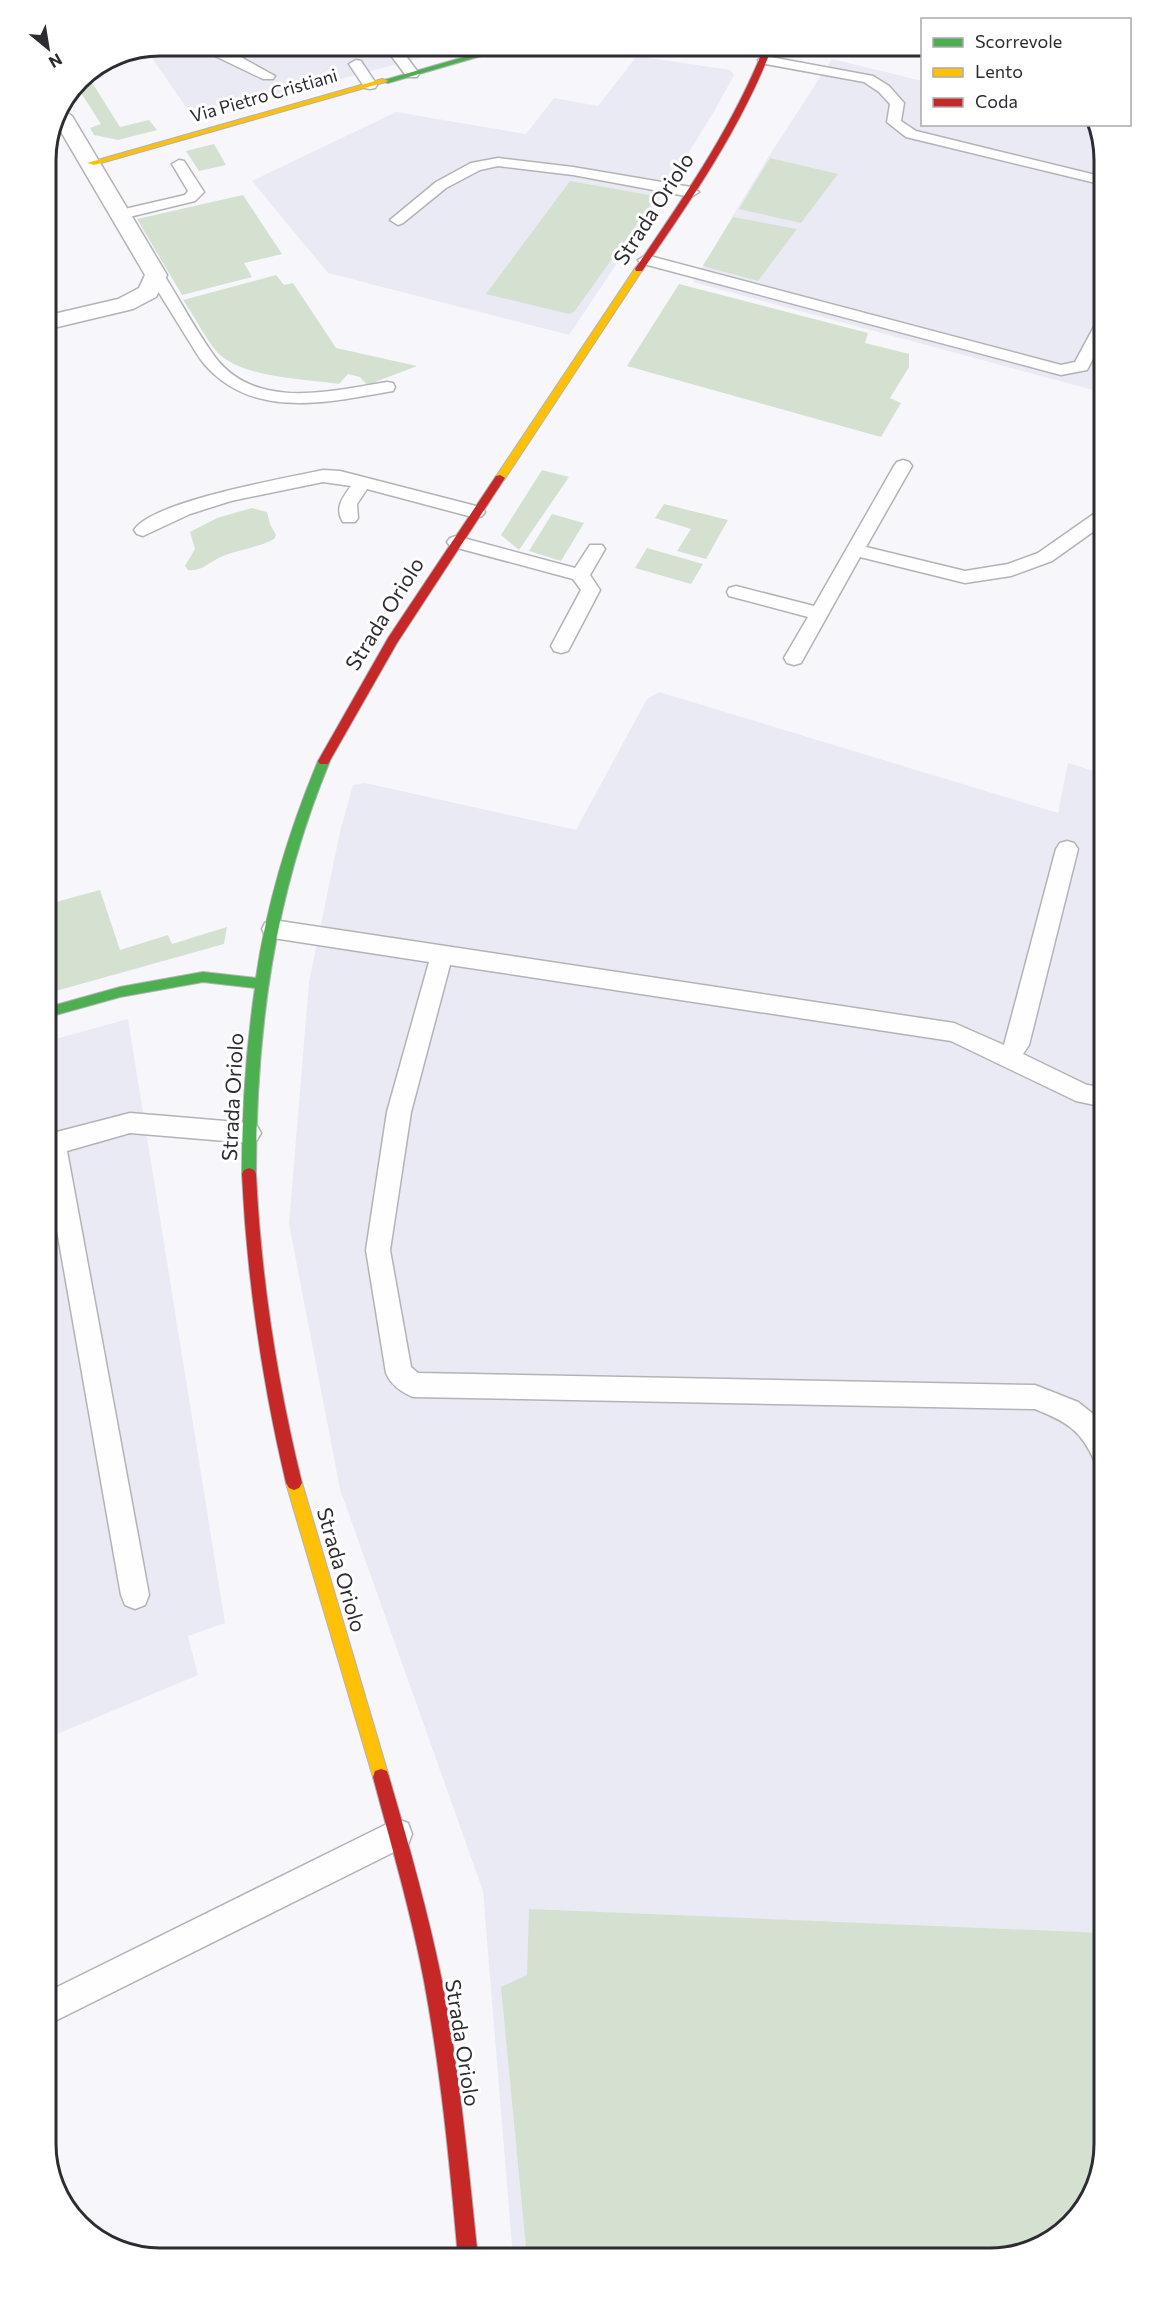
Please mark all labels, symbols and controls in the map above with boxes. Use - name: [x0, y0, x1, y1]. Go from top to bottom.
- north arrow: [18, 18, 78, 78]
- legend: [921, 18, 1131, 126]
- text: Scorrevole: [975, 30, 1062, 52]
- text: N: [46, 50, 66, 73]
- text: Lento: [975, 60, 1023, 82]
- street label: Via Pietro Cristiani: [188, 63, 340, 127]
- text: Coda: [975, 90, 1018, 112]
- street label: Strada Oriolo: [607, 148, 698, 269]
- street label: Strada Oriolo: [339, 552, 428, 674]
- street label: Strada Oriolo: [216, 1032, 247, 1162]
- street label: Strada Oriolo: [313, 1504, 372, 1635]
- street label: Strada Oriolo: [441, 1977, 486, 2108]

